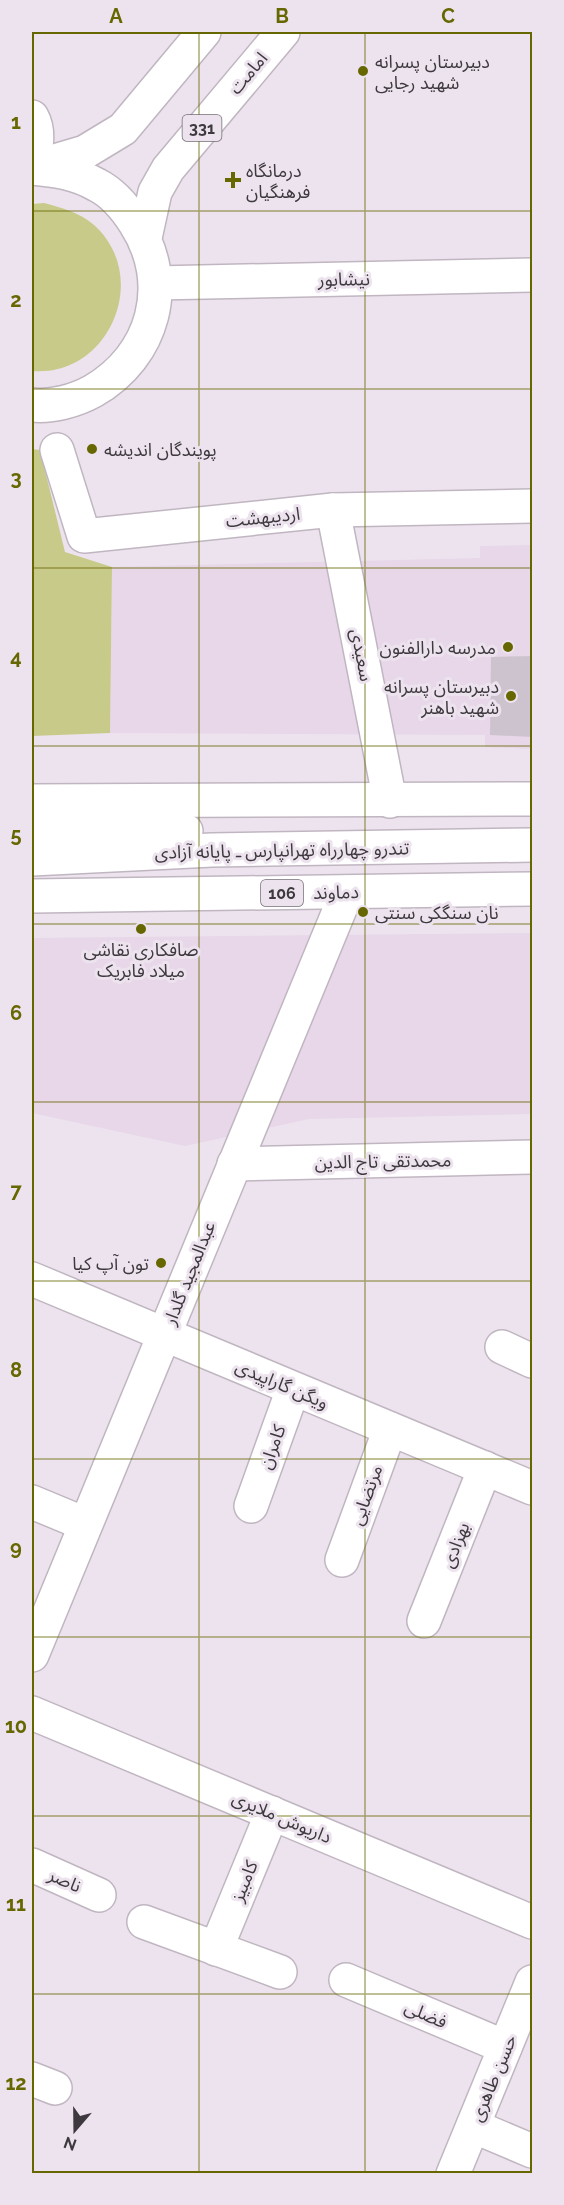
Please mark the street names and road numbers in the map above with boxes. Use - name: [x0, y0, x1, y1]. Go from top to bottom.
- street label: امامت: [224, 48, 272, 98]
- road number: 331: [182, 115, 222, 141]
- street label: نیشابور: [317, 268, 370, 291]
- street label: اردیبهشت: [225, 503, 301, 532]
- street label: سعیدی: [346, 627, 377, 683]
- street label: تندرو چهارراه تهرانپارس ـ پایانه آزادی: [154, 837, 410, 864]
- road number: 106: [261, 880, 303, 906]
- street label: دماوند: [313, 881, 359, 903]
- street label: محمدتقی تاج الدین: [314, 1149, 452, 1176]
- street label: عبدالمجید گلدار: [158, 1218, 220, 1329]
- street label: ویگن گاراپیدی: [232, 1355, 332, 1414]
- street label: کامران: [254, 1422, 291, 1472]
- street label: مرتضایی: [345, 1462, 387, 1528]
- street label: بهزادی: [436, 1519, 475, 1571]
- street label: داریوش ملایری: [229, 1787, 335, 1848]
- street label: کامبیز: [226, 1857, 263, 1906]
- street label: ناصر: [44, 1863, 85, 1897]
- street label: فضلی: [401, 1996, 450, 2033]
- street label: حسن طاهری: [465, 2031, 522, 2125]

